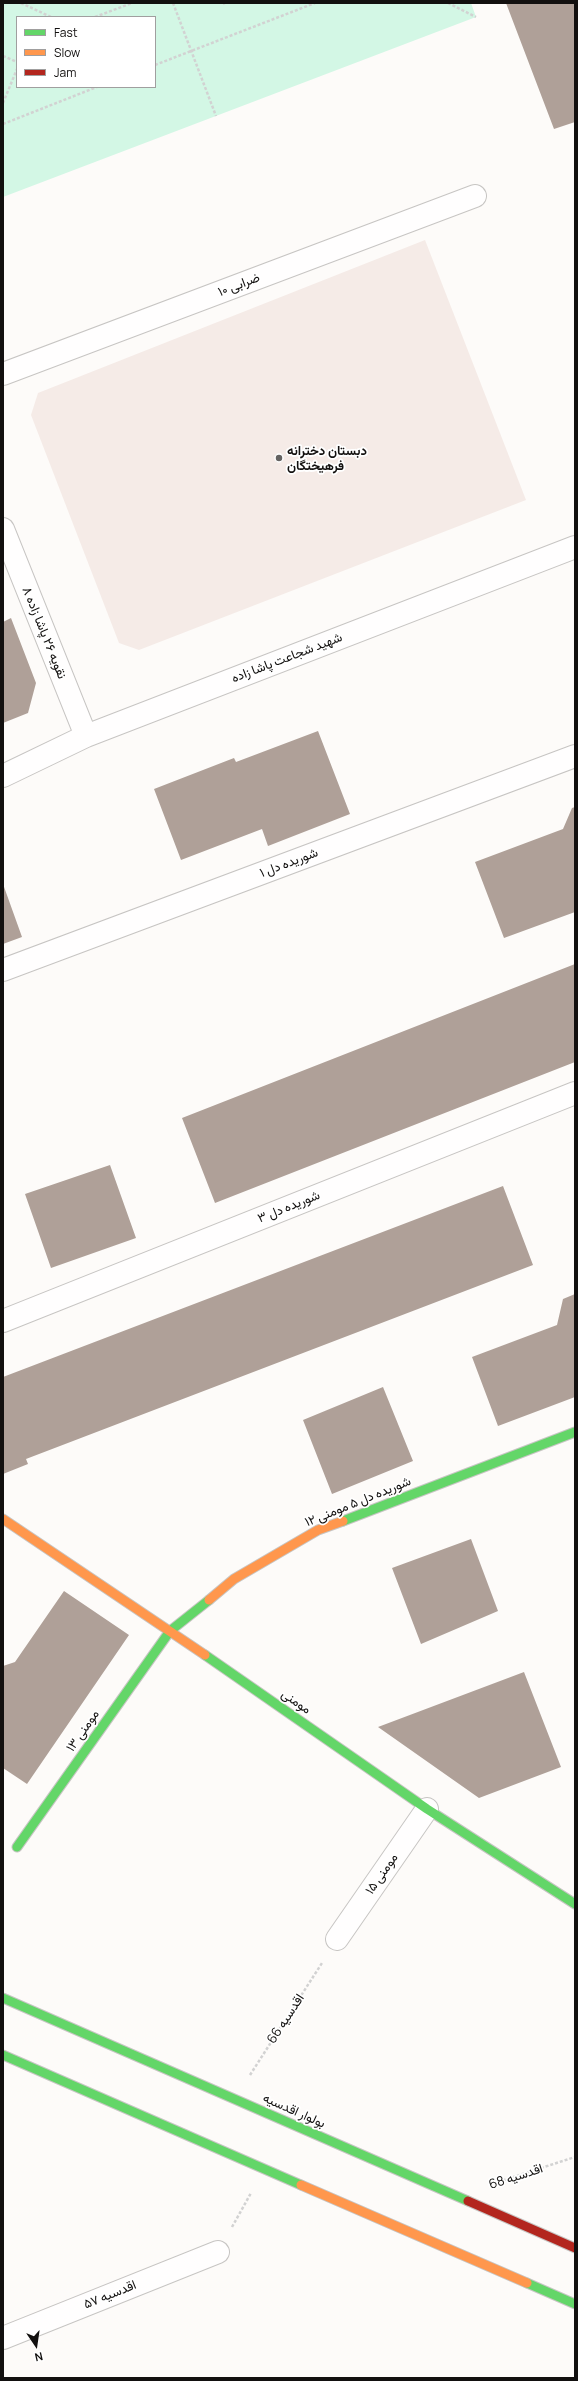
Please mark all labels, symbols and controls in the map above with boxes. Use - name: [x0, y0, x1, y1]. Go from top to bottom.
- legend: [16, 16, 156, 88]
- text: Fast: [54, 24, 78, 41]
- text: Slow: [54, 44, 80, 61]
- text: Jam: [54, 64, 76, 81]
- street label: ضرابی ۱۰: [216, 270, 262, 300]
- place label: دبستان دخترانه فرهیختگان: [287, 443, 367, 474]
- marker: دبستان دخترانه فرهیختگان: [274, 453, 284, 463]
- street label: نقویه ۲۶ پاشا زاده ۸: [18, 585, 70, 681]
- street label: شهید شجاعت پاشا زاده: [229, 630, 345, 686]
- street label: شوریده دل ۱: [258, 845, 320, 881]
- street label: شوریده دل ۳: [256, 1187, 322, 1227]
- street label: شوریده دل ۵ مومنی ۱۲: [303, 1474, 413, 1530]
- street label: مومنی: [278, 1686, 314, 1718]
- street label: مومنی ۱۳: [63, 1707, 103, 1755]
- street label: مومنی ۱۵: [362, 1850, 402, 1898]
- street label: اقدسیه 66: [264, 1991, 308, 2047]
- street label: بولوار اقدسیه: [260, 2090, 328, 2132]
- street label: اقدسیه 68: [487, 2161, 545, 2193]
- street label: اقدسیه ۵۷: [81, 2277, 139, 2313]
- north arrow: [16, 2325, 56, 2365]
- text: N: [33, 2349, 44, 2365]

